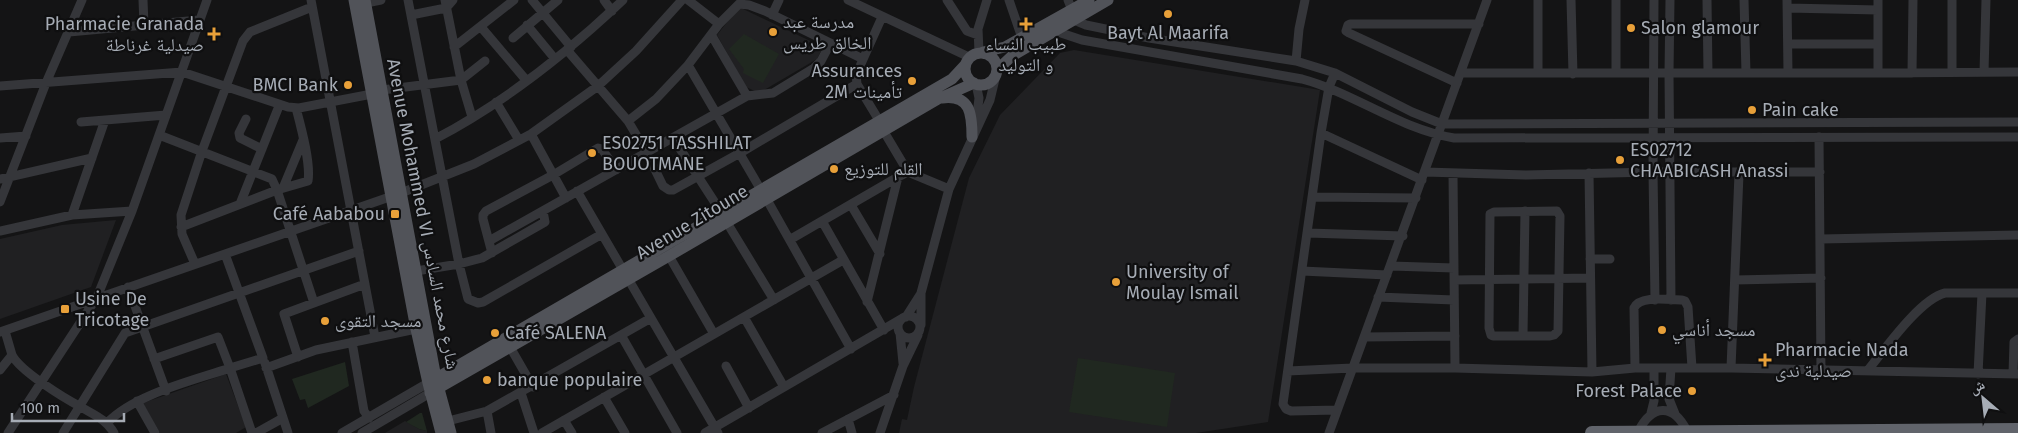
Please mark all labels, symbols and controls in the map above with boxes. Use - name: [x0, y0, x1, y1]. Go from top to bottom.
- marker: Bayt Al Maarifa: [1162, 8, 1174, 20]
- place label: مدرسة عبد الخالق طريس: [783, 11, 871, 54]
- place label: Pharmacie Granada صيدلية غرناطة: [45, 13, 204, 56]
- marker: طبيب النساء و التوليد: [1019, 17, 1033, 31]
- place label: Salon glamour: [1641, 17, 1759, 39]
- place label: Bayt Al Maarifa: [1107, 22, 1229, 44]
- marker: Salon glamour: [1625, 22, 1637, 34]
- marker: مدرسة عبد الخالق طريس: [767, 26, 779, 38]
- marker: Pharmacie Granada صيدلية غرناطة: [208, 28, 220, 40]
- place label: طبيب النساء و التوليد: [986, 33, 1066, 76]
- street label: Avenue Mohammed VI شارع محمد السادس: [382, 57, 464, 371]
- place label: Assurances 2M تأمينات: [811, 60, 902, 103]
- place label: BMCI Bank: [253, 74, 339, 96]
- marker: Assurances 2M تأمينات: [906, 75, 918, 87]
- marker: BMCI Bank: [342, 79, 354, 91]
- place label: Pain cake: [1762, 99, 1839, 121]
- marker: Pain cake: [1746, 104, 1758, 116]
- place label: ES02751 TASSHILAT BOUOTMANE: [602, 132, 752, 175]
- place label: ES02712 CHAABICASH Anassi: [1630, 139, 1789, 182]
- marker: ES02751 TASSHILAT BOUOTMANE: [586, 147, 598, 159]
- marker: ES02712 CHAABICASH Anassi: [1614, 154, 1626, 166]
- place label: القلم للتوزيع: [844, 158, 923, 181]
- marker: القلم للتوزيع: [828, 163, 840, 175]
- street label: Avenue Zitoune: [632, 180, 752, 264]
- place label: Café Aababou: [273, 203, 385, 225]
- marker: Café Aababou: [389, 208, 401, 220]
- place label: University of Moulay Ismail: [1126, 261, 1239, 304]
- marker: University of Moulay Ismail: [1110, 276, 1122, 288]
- place label: Usine De Tricotage: [75, 288, 149, 331]
- marker: Usine De Tricotage: [59, 303, 71, 315]
- place label: مسجد التقوى: [335, 310, 422, 332]
- marker: مسجد التقوى: [319, 315, 331, 327]
- place label: مسجد أناسي: [1672, 319, 1755, 345]
- place label: Café SALENA: [505, 322, 607, 344]
- marker: مسجد أناسي: [1656, 324, 1668, 336]
- marker: Café SALENA: [489, 327, 501, 339]
- place label: Pharmacie Nada صيدلية ندى: [1775, 339, 1909, 382]
- marker: Pharmacie Nada صيدلية ندى: [1759, 354, 1771, 366]
- place label: banque populaire: [497, 369, 642, 391]
- north arrow: [1958, 373, 2008, 423]
- marker: banque populaire: [481, 374, 493, 386]
- text: ش: [1967, 376, 1988, 398]
- place label: Forest Palace: [1575, 380, 1682, 402]
- marker: Forest Palace: [1686, 385, 1698, 397]
- scale bar: [12, 390, 125, 422]
- text: 100 m: [20, 399, 60, 417]

